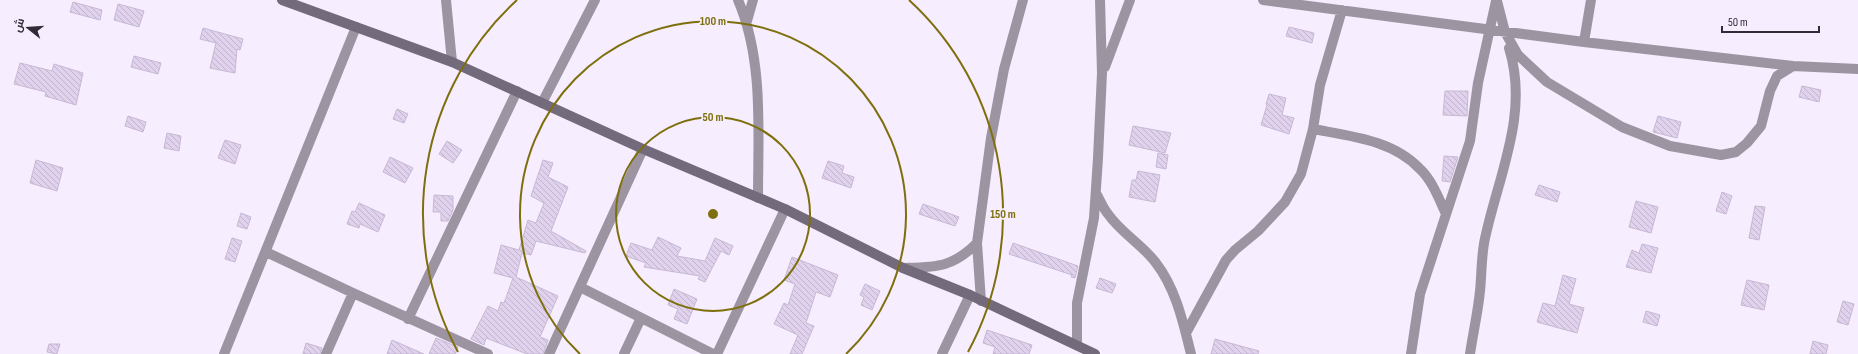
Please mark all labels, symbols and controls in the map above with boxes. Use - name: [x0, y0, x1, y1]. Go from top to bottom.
- north arrow: [8, 8, 48, 48]
- scale bar: [1722, 8, 1819, 34]
- text: 100 m: [700, 14, 726, 29]
- text: 50 m: [1728, 15, 1748, 30]
- text: ش: [11, 17, 27, 34]
- text: 50 m: [703, 110, 723, 125]
- centre of rings: [706, 207, 720, 221]
- text: 150 m: [990, 207, 1016, 222]

